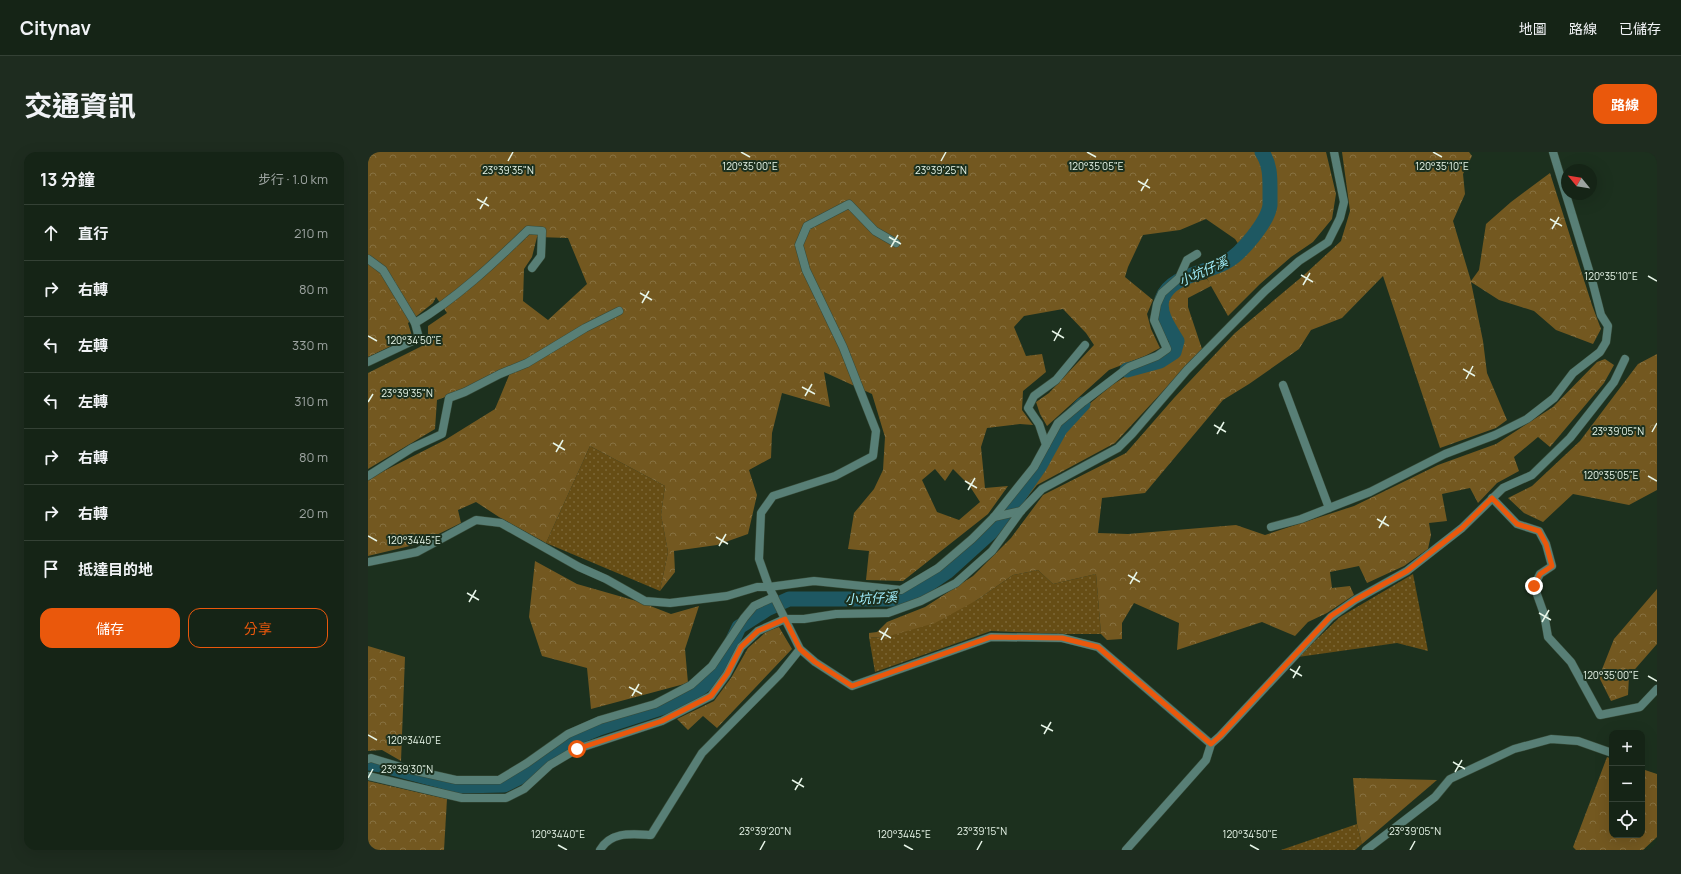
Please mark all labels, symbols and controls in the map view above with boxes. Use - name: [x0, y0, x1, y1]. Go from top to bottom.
- text: Citynav: [20, 15, 91, 41]
- text: 地圖: [1519, 19, 1547, 38]
- text: 路線: [1569, 19, 1597, 38]
- text: 已儲存: [1619, 19, 1661, 38]
- button: 路線: [1593, 84, 1657, 124]
- text: 交通資訊: [24, 86, 136, 124]
- text: 120°35'00"E: [722, 159, 778, 173]
- text: 120°35'05"E: [1068, 159, 1124, 173]
- text: 120°35'10"E: [1415, 159, 1469, 173]
- text: 23°39'35"N: [482, 163, 534, 177]
- text: 23°39'25"N: [915, 163, 967, 177]
- north arrow: [1561, 164, 1597, 200]
- text: 13 分鐘: [40, 168, 95, 191]
- text: 步行 · 1.0 km: [258, 170, 328, 188]
- icon: ahead: [40, 222, 62, 244]
- text: 直行: [78, 223, 108, 244]
- text: 210 m: [294, 224, 328, 242]
- water label: 小坑仔溪: [1176, 251, 1232, 290]
- text: 120°35'10"E: [1584, 269, 1638, 283]
- icon: right: [40, 278, 62, 300]
- text: 右轉: [78, 279, 108, 300]
- text: 80 m: [299, 280, 328, 298]
- text: 120°34'50"E: [387, 333, 442, 347]
- icon: left: [40, 334, 62, 356]
- text: 左轉: [78, 335, 108, 356]
- text: 330 m: [292, 336, 328, 354]
- text: 23°39'35"N: [381, 386, 433, 400]
- icon: left: [40, 390, 62, 412]
- text: 左轉: [78, 391, 108, 412]
- text: 310 m: [294, 392, 328, 410]
- text: 23°39'05"N: [1592, 424, 1644, 438]
- icon: right: [40, 446, 62, 468]
- text: 右轉: [78, 447, 108, 468]
- text: 80 m: [299, 448, 328, 466]
- text: 120°35'05"E: [1583, 468, 1639, 482]
- icon: right: [40, 502, 62, 524]
- text: 右轉: [78, 503, 108, 524]
- text: 20 m: [299, 504, 328, 522]
- text: 120°34'45"E: [387, 533, 441, 547]
- icon: arrive: [40, 558, 62, 580]
- text: 抵達目的地: [78, 559, 153, 580]
- route end: [1525, 577, 1543, 595]
- water label: 小坑仔溪: [845, 588, 899, 608]
- button: 儲存: [40, 608, 180, 648]
- button: 分享: [188, 608, 328, 648]
- text: 120°35'00"E: [1583, 668, 1639, 682]
- map controls: [1609, 730, 1645, 838]
- button: +: [1609, 730, 1645, 766]
- text: 120°34'40"E: [387, 733, 441, 747]
- route start: [568, 740, 586, 758]
- text: 23°39'30"N: [381, 762, 433, 776]
- button: −: [1609, 766, 1645, 802]
- button: locate: [1609, 802, 1645, 838]
- text: 23°39'20"N: [739, 824, 791, 838]
- text: 23°39'15"N: [957, 824, 1007, 838]
- text: 23°39'05"N: [1389, 824, 1441, 838]
- text: 120°34'40"E: [531, 827, 585, 841]
- text: 120°34'45"E: [877, 827, 931, 841]
- text: 120°34'50"E: [1223, 827, 1278, 841]

